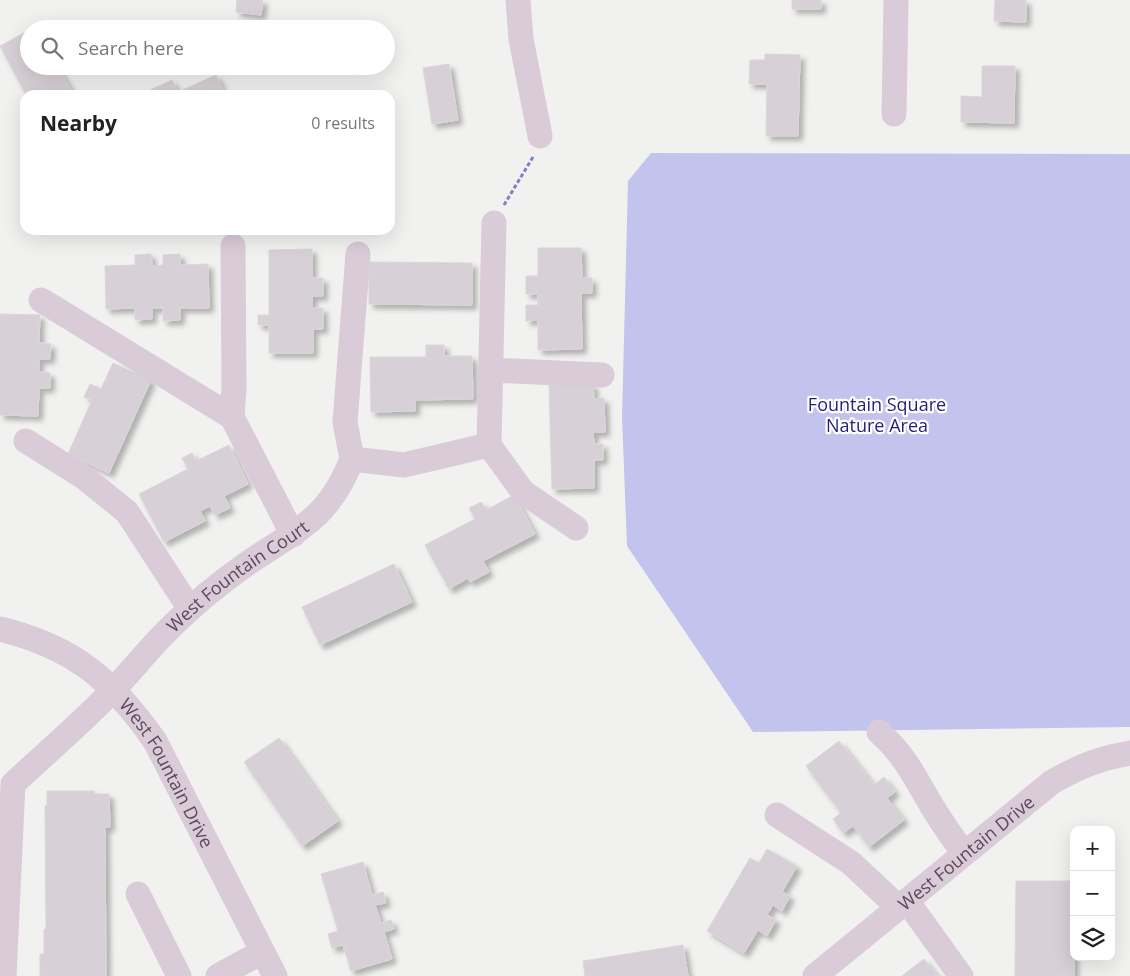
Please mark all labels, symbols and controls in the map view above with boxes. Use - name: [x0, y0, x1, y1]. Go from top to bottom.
- search box: [20, 20, 395, 75]
- icon: search: [38, 34, 66, 62]
- text: Search here: [78, 35, 184, 61]
- text: Nearby: [40, 109, 117, 137]
- text: 0 results: [311, 112, 375, 134]
- park label: Fountain Square Nature Area: [808, 392, 946, 437]
- street label: West Fountain Court: [161, 515, 313, 637]
- street label: West Fountain Drive: [114, 693, 220, 852]
- street label: West Fountain Drive: [893, 790, 1039, 915]
- map controls: [1070, 826, 1115, 961]
- button: +: [1070, 826, 1115, 871]
- button: −: [1070, 871, 1115, 916]
- button: layers: [1070, 916, 1115, 961]

